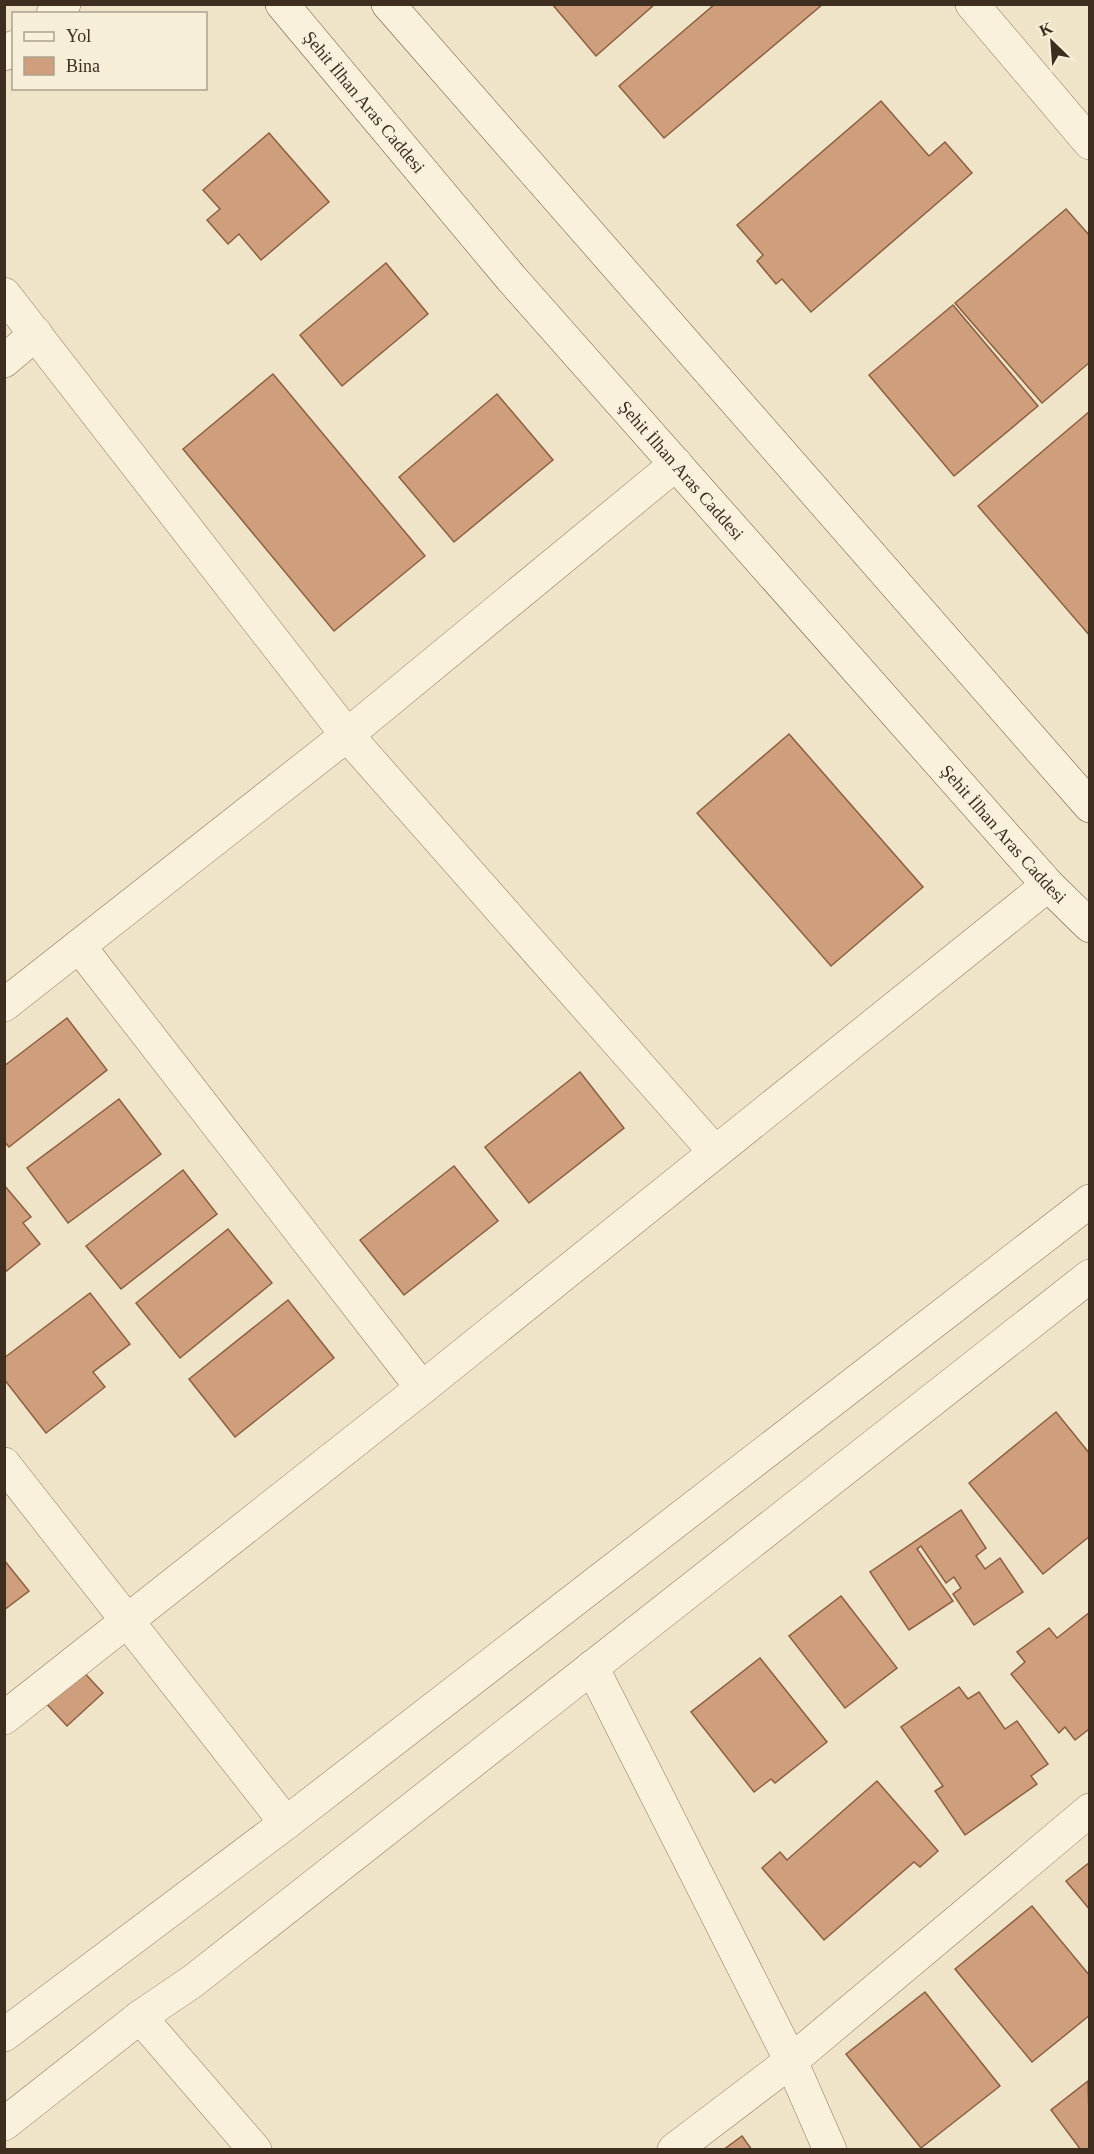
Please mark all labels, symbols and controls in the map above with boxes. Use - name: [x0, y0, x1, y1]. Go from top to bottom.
- legend: [12, 12, 207, 90]
- north arrow: [1022, 12, 1082, 72]
- text: K: [1037, 18, 1056, 39]
- text: Yol: [66, 26, 91, 46]
- street label: Şehit İlhan Aras Caddesi: [299, 27, 429, 177]
- text: Bina: [66, 56, 100, 76]
- street label: Şehit İlhan Aras Caddesi: [615, 397, 748, 544]
- street label: Şehit İlhan Aras Caddesi: [937, 761, 1071, 907]

